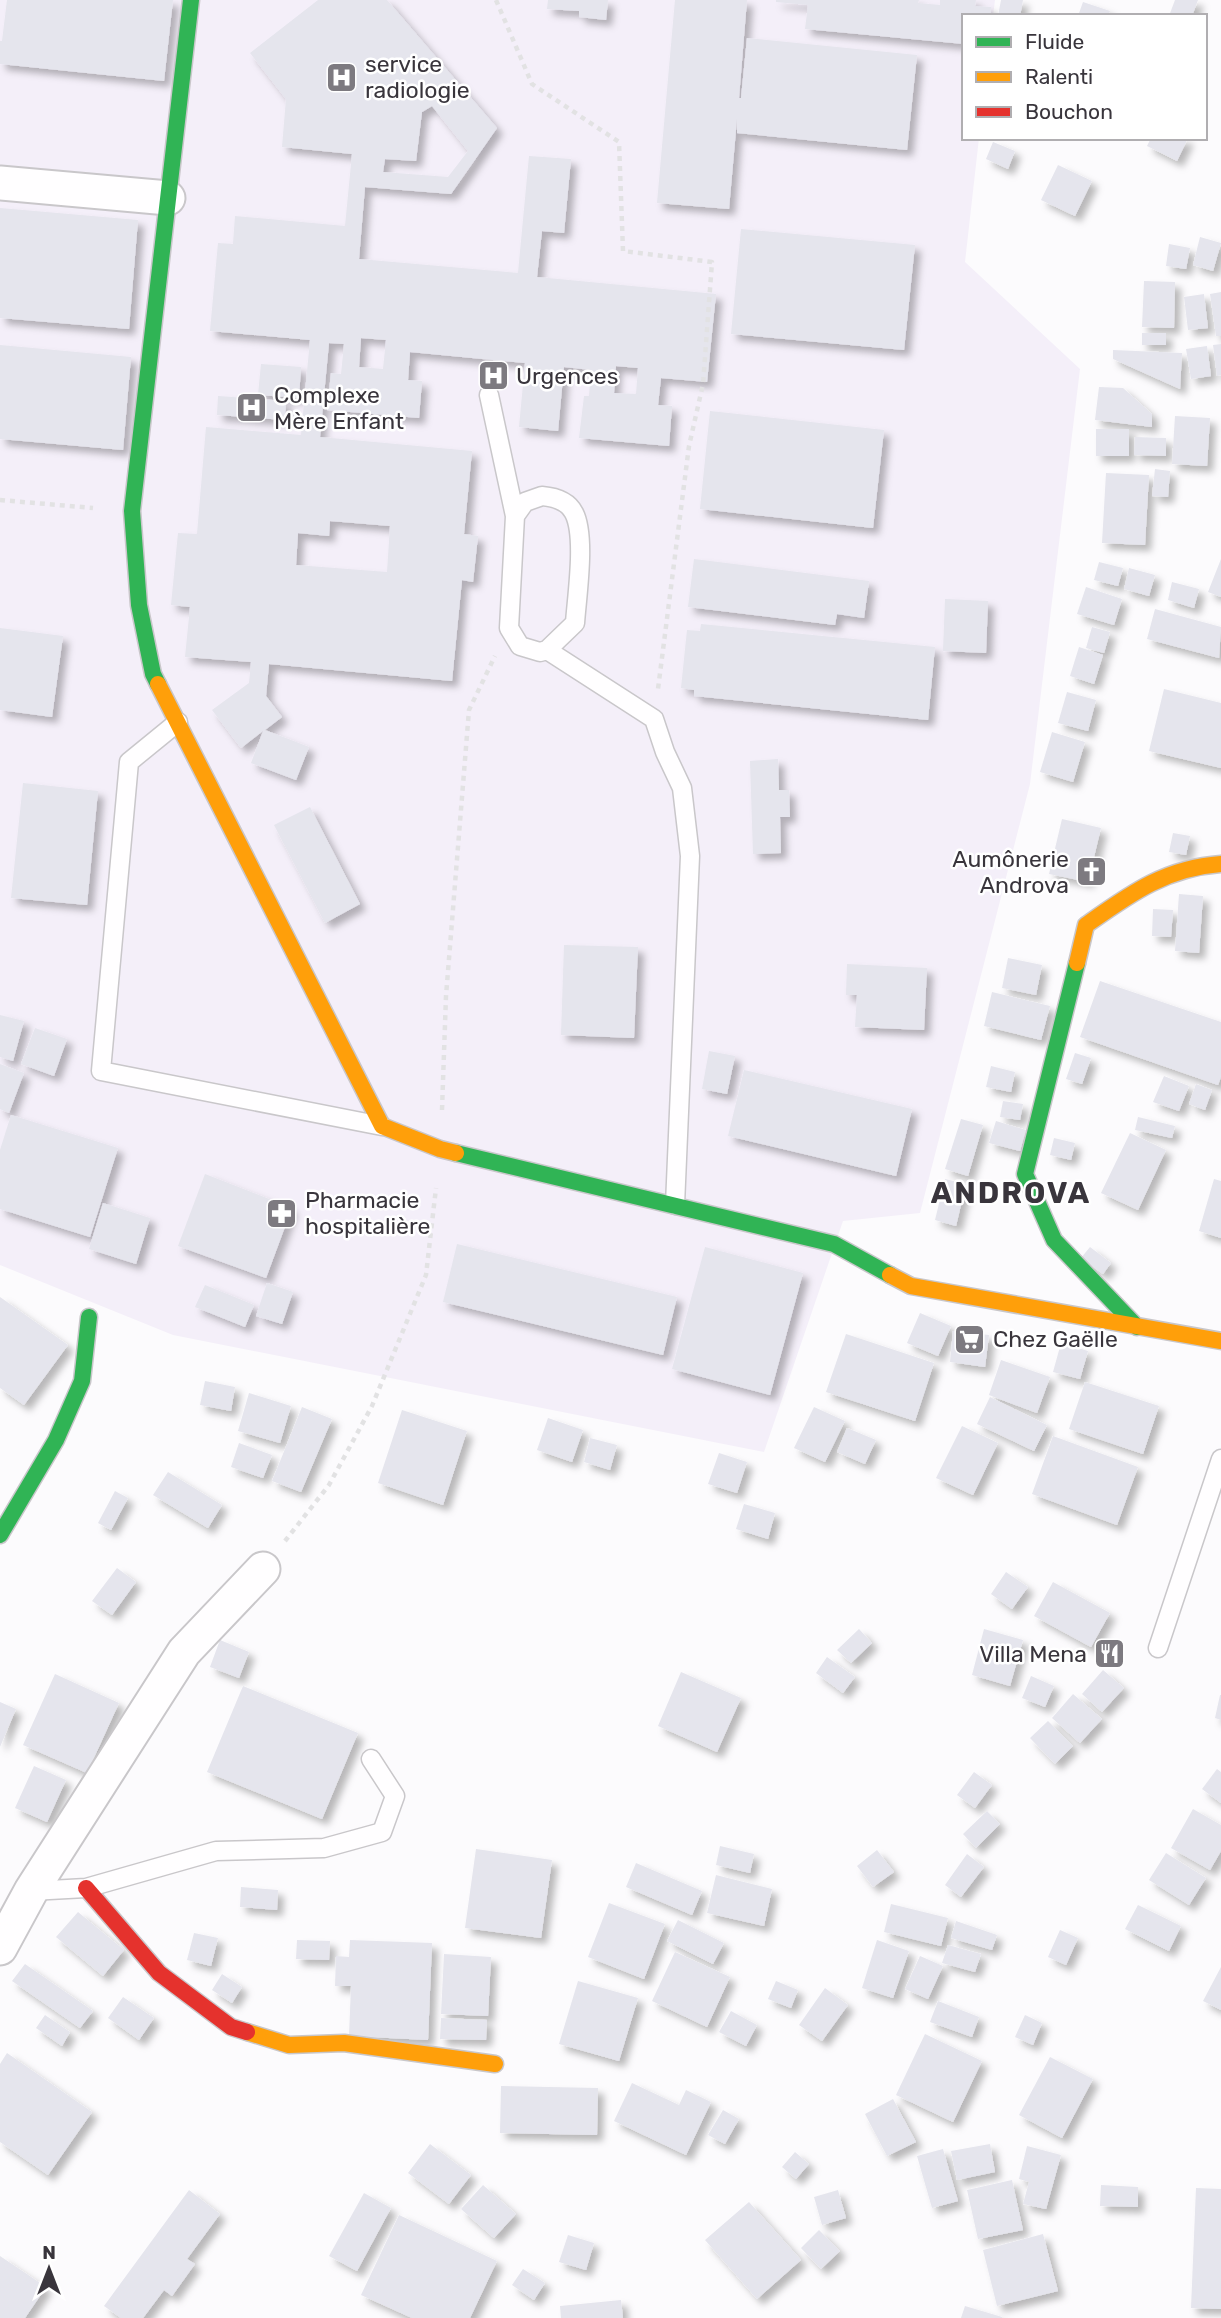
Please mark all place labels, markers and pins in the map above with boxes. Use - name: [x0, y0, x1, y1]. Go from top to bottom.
- place label: service radiologie: [365, 50, 470, 104]
- hospital icon: service radiologie: [325, 60, 359, 94]
- hospital icon: Urgences: [476, 359, 510, 393]
- place label: Urgences: [516, 362, 618, 390]
- place label: Complexe Mère Enfant: [274, 381, 404, 435]
- hospital icon: Complexe Mère Enfant: [234, 391, 268, 425]
- place label: Aumônerie Androva: [952, 845, 1069, 899]
- church icon: Aumônerie Androva: [1075, 855, 1109, 889]
- place label: Pharmacie hospitalière: [305, 1186, 430, 1240]
- pharmacy icon: Pharmacie hospitalière: [265, 1196, 299, 1230]
- supermarket icon: Chez Gaëlle: [953, 1322, 987, 1356]
- place label: Chez Gaëlle: [993, 1325, 1118, 1353]
- restaurant icon: Villa Mena: [1093, 1637, 1127, 1671]
- place label: Villa Mena: [979, 1640, 1087, 1668]

